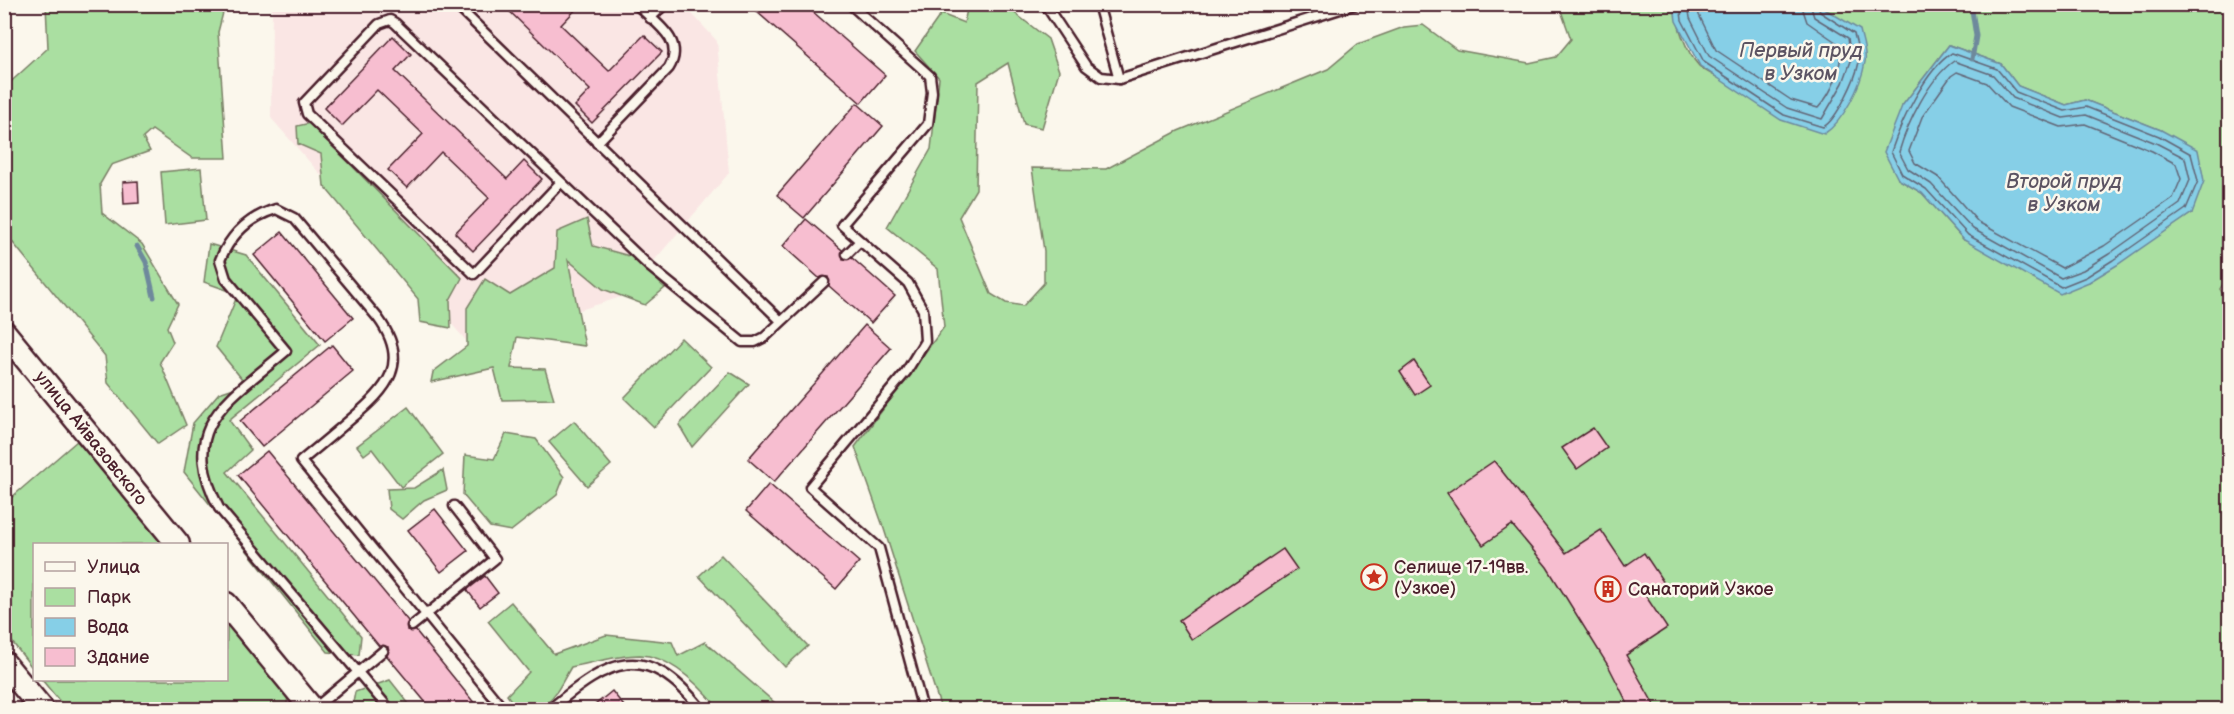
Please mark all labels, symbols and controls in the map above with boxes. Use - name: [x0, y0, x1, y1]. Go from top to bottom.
- water label: Первый пруд в Узком: [1739, 39, 1863, 86]
- water label: Второй пруд в Узком: [2006, 170, 2122, 217]
- street label: улица Айвазовского: [30, 367, 152, 509]
- legend: [33, 543, 228, 681]
- text: Улица: [87, 557, 141, 578]
- place label: Селище 17-19вв. (Узкое): [1394, 557, 1528, 599]
- place icon: Селище 17-19вв. (Узкое): [1359, 562, 1389, 592]
- building icon: Санаторий Узкое: [1593, 574, 1623, 604]
- place label: Санаторий Узкое: [1628, 579, 1774, 600]
- text: Парк: [87, 587, 131, 608]
- text: Вода: [87, 617, 129, 638]
- text: Здание: [87, 647, 149, 668]

